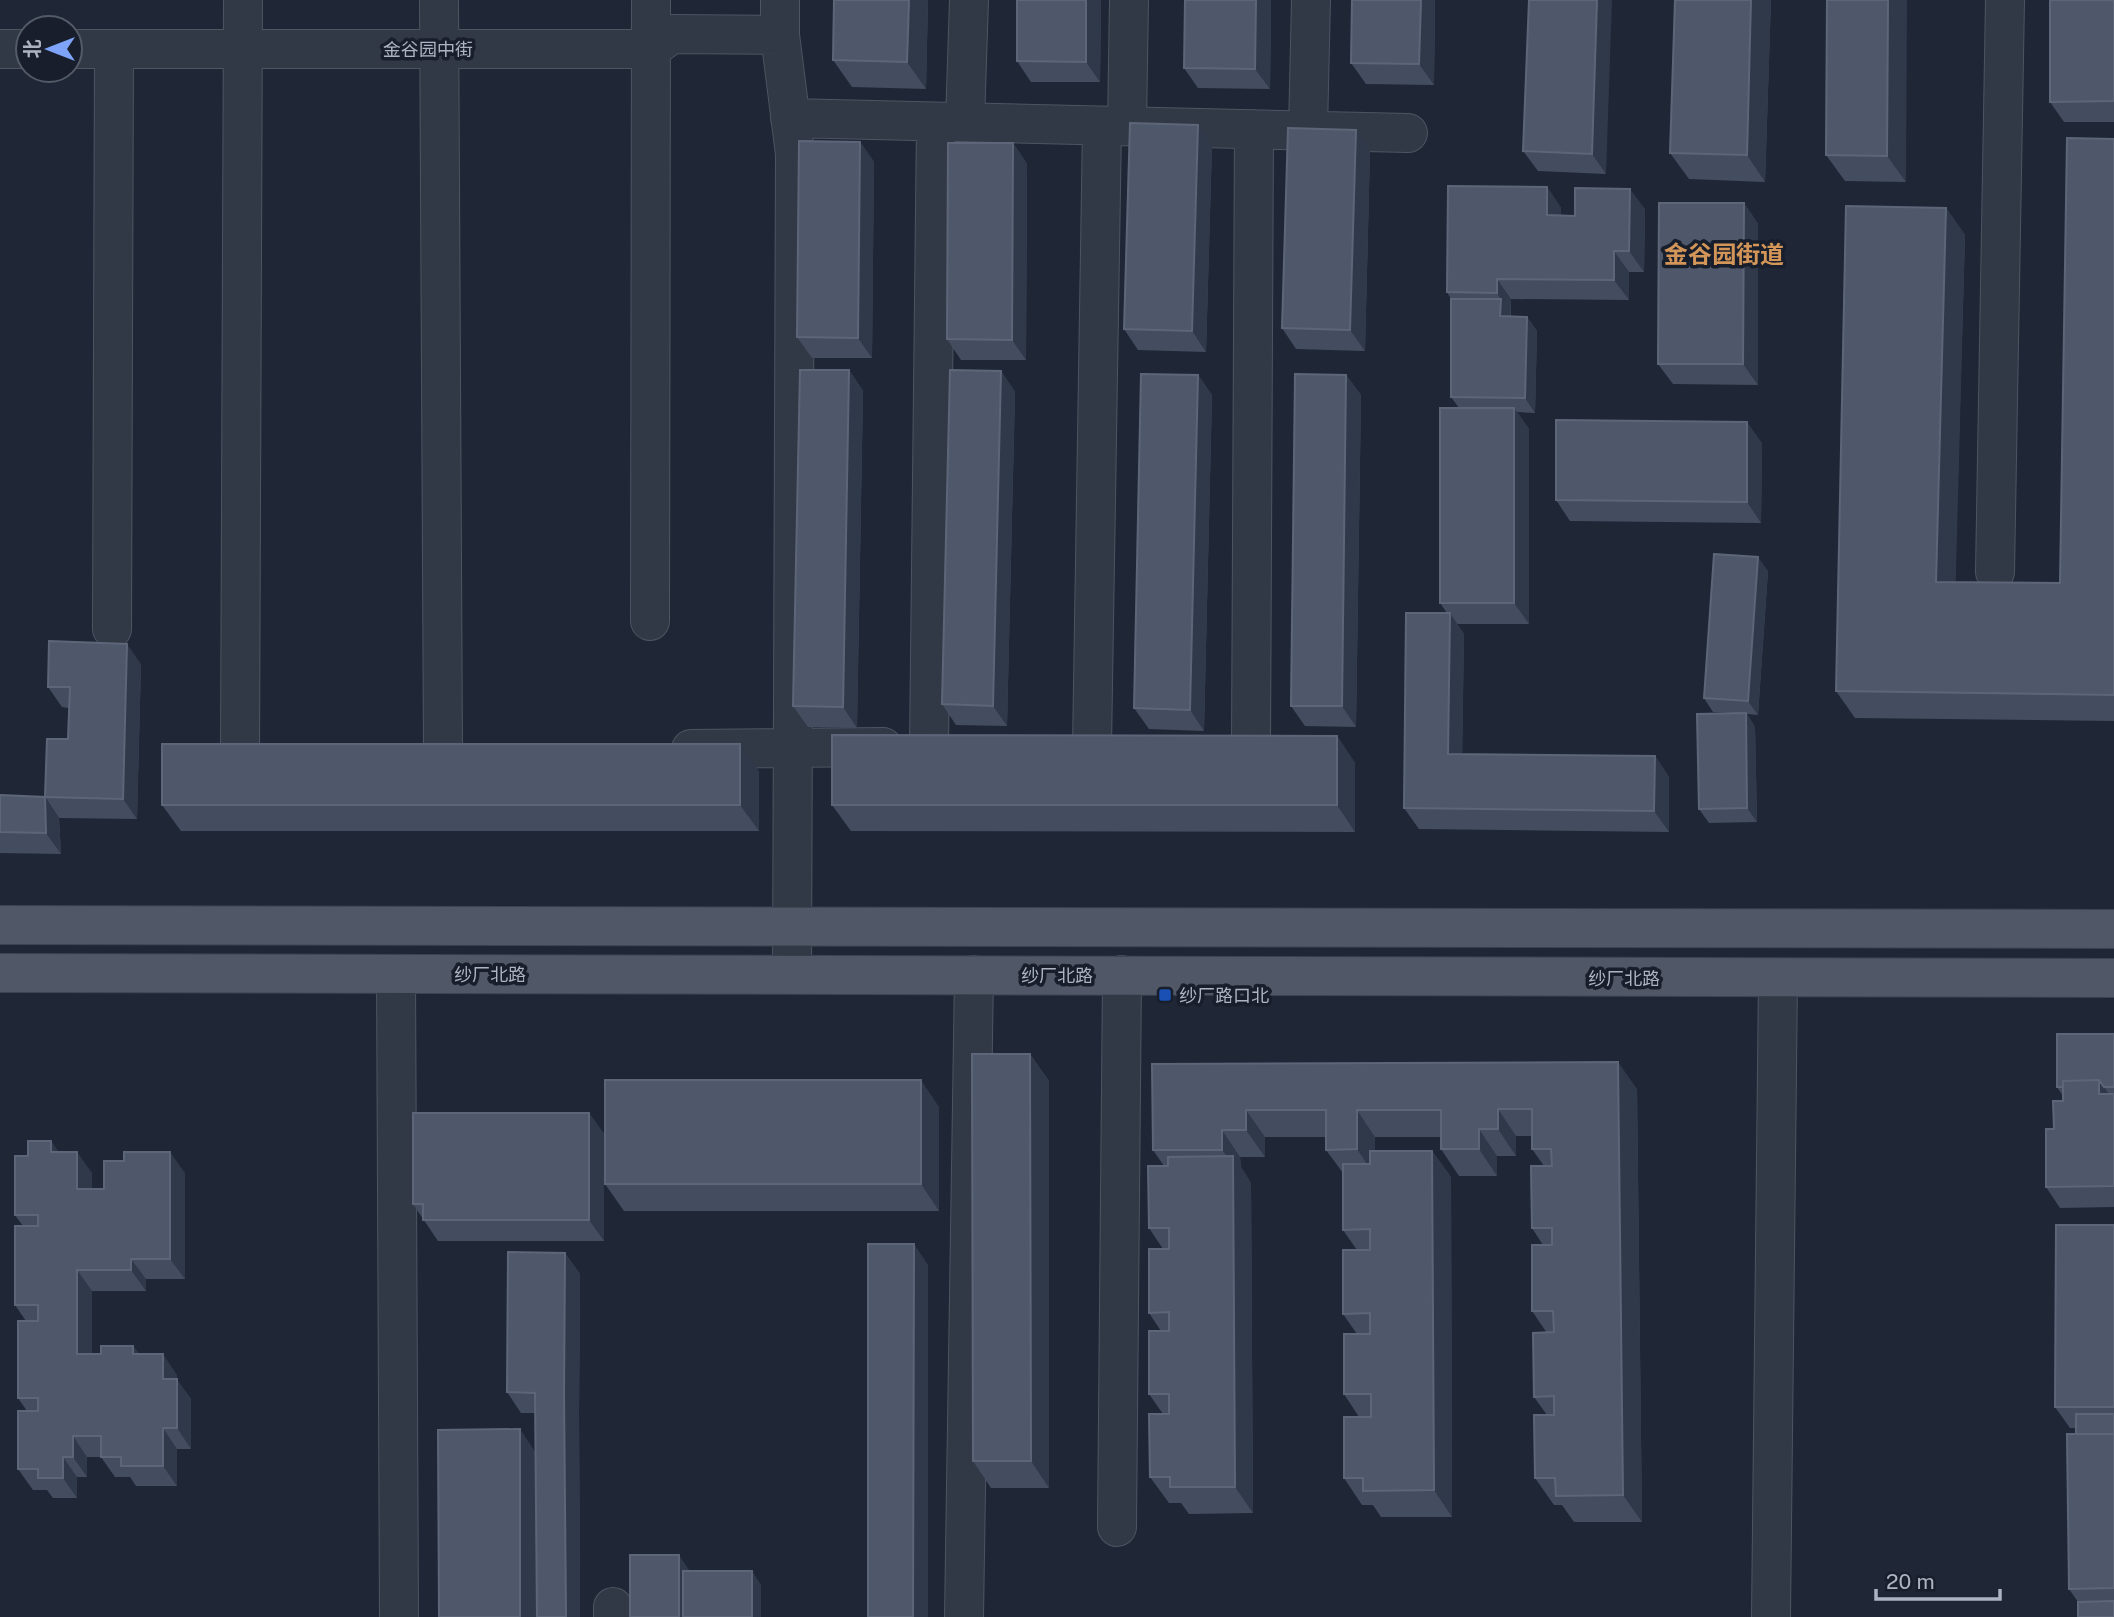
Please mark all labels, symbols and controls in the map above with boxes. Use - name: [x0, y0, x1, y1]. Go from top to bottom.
- north arrow: [14, 14, 84, 84]
- text: 北: [21, 39, 43, 59]
- street label: 金谷园中街: [383, 39, 473, 60]
- district label: 金谷园街道: [1664, 240, 1784, 268]
- street label: 纱厂北路: [454, 964, 526, 985]
- street label: 纱厂北路: [1021, 965, 1093, 986]
- street label: 纱厂北路: [1588, 968, 1660, 989]
- place label: 纱厂路口北: [1179, 985, 1269, 1006]
- marker: 纱厂路口北: [1157, 987, 1173, 1003]
- scale bar: [1876, 1558, 2000, 1602]
- text: 20 m: [1886, 1569, 1935, 1594]

